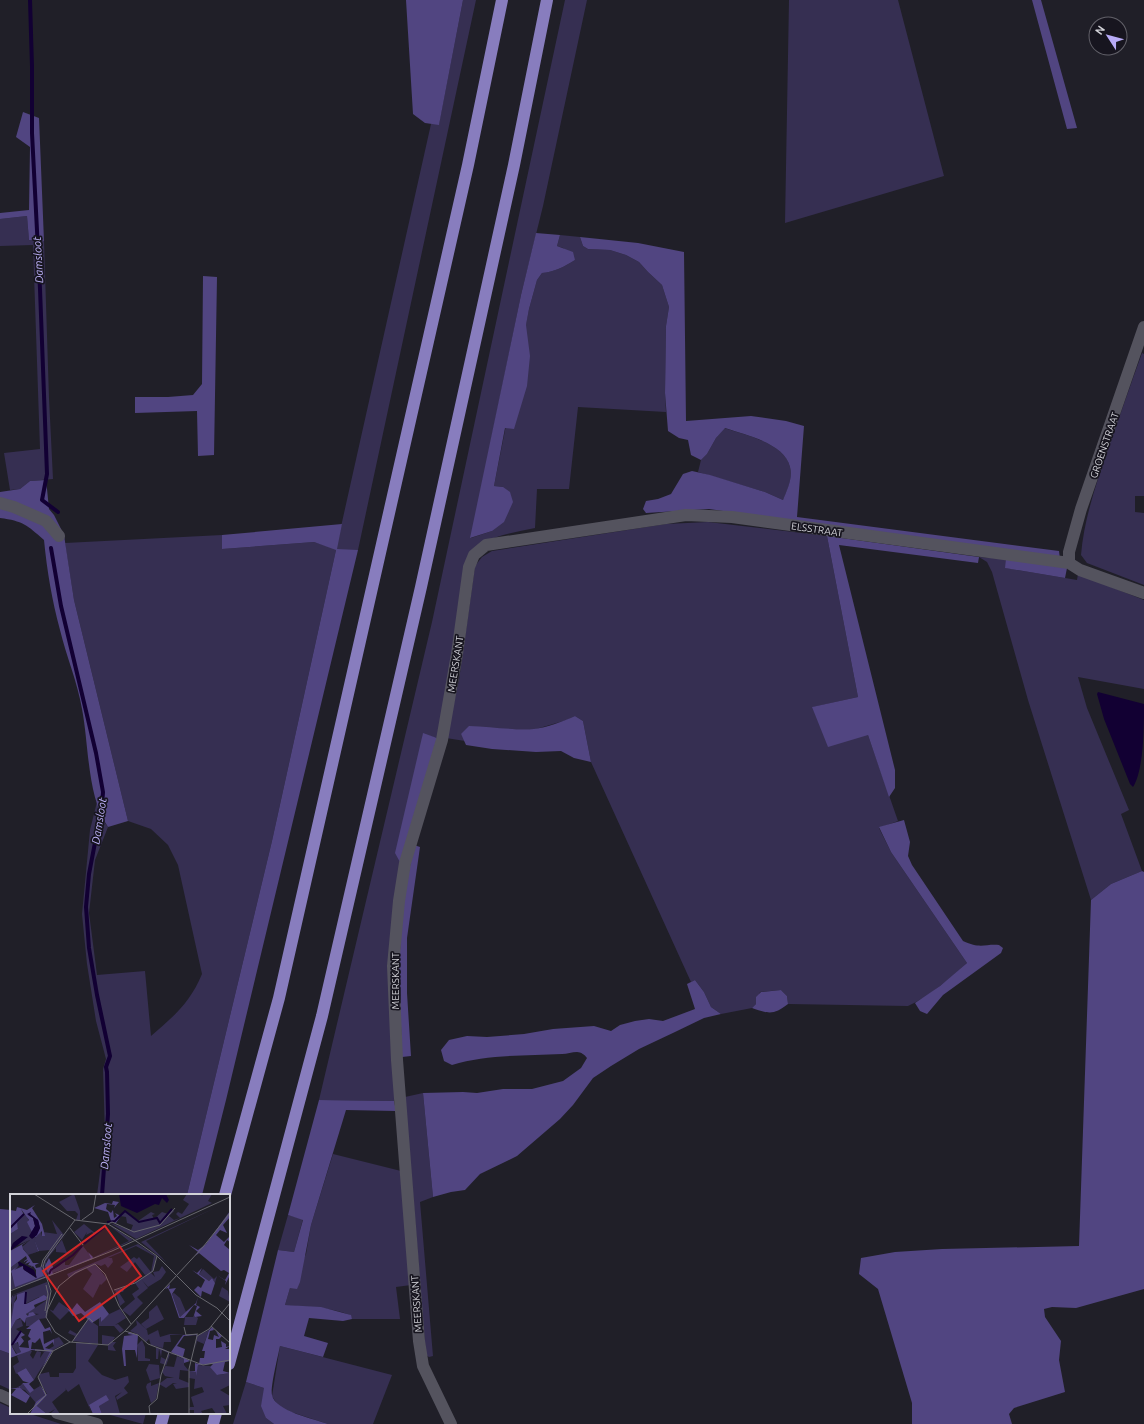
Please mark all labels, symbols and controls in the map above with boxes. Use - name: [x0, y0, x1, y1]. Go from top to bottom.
- north arrow: [1088, 16, 1128, 56]
- text: N: [1093, 23, 1107, 37]
- water label: Damsloot: [31, 236, 45, 284]
- street label: GROENSTRAAT: [1088, 410, 1121, 480]
- street label: ELSSTRAAT: [791, 520, 844, 539]
- street label: MEERSKANT: [446, 635, 465, 693]
- water label: Damsloot: [89, 796, 109, 845]
- street label: MEERSKANT: [390, 952, 401, 1010]
- water label: Damsloot: [98, 1122, 114, 1170]
- inset map: [10, 1194, 230, 1414]
- street label: MEERSKANT: [409, 1275, 424, 1333]

